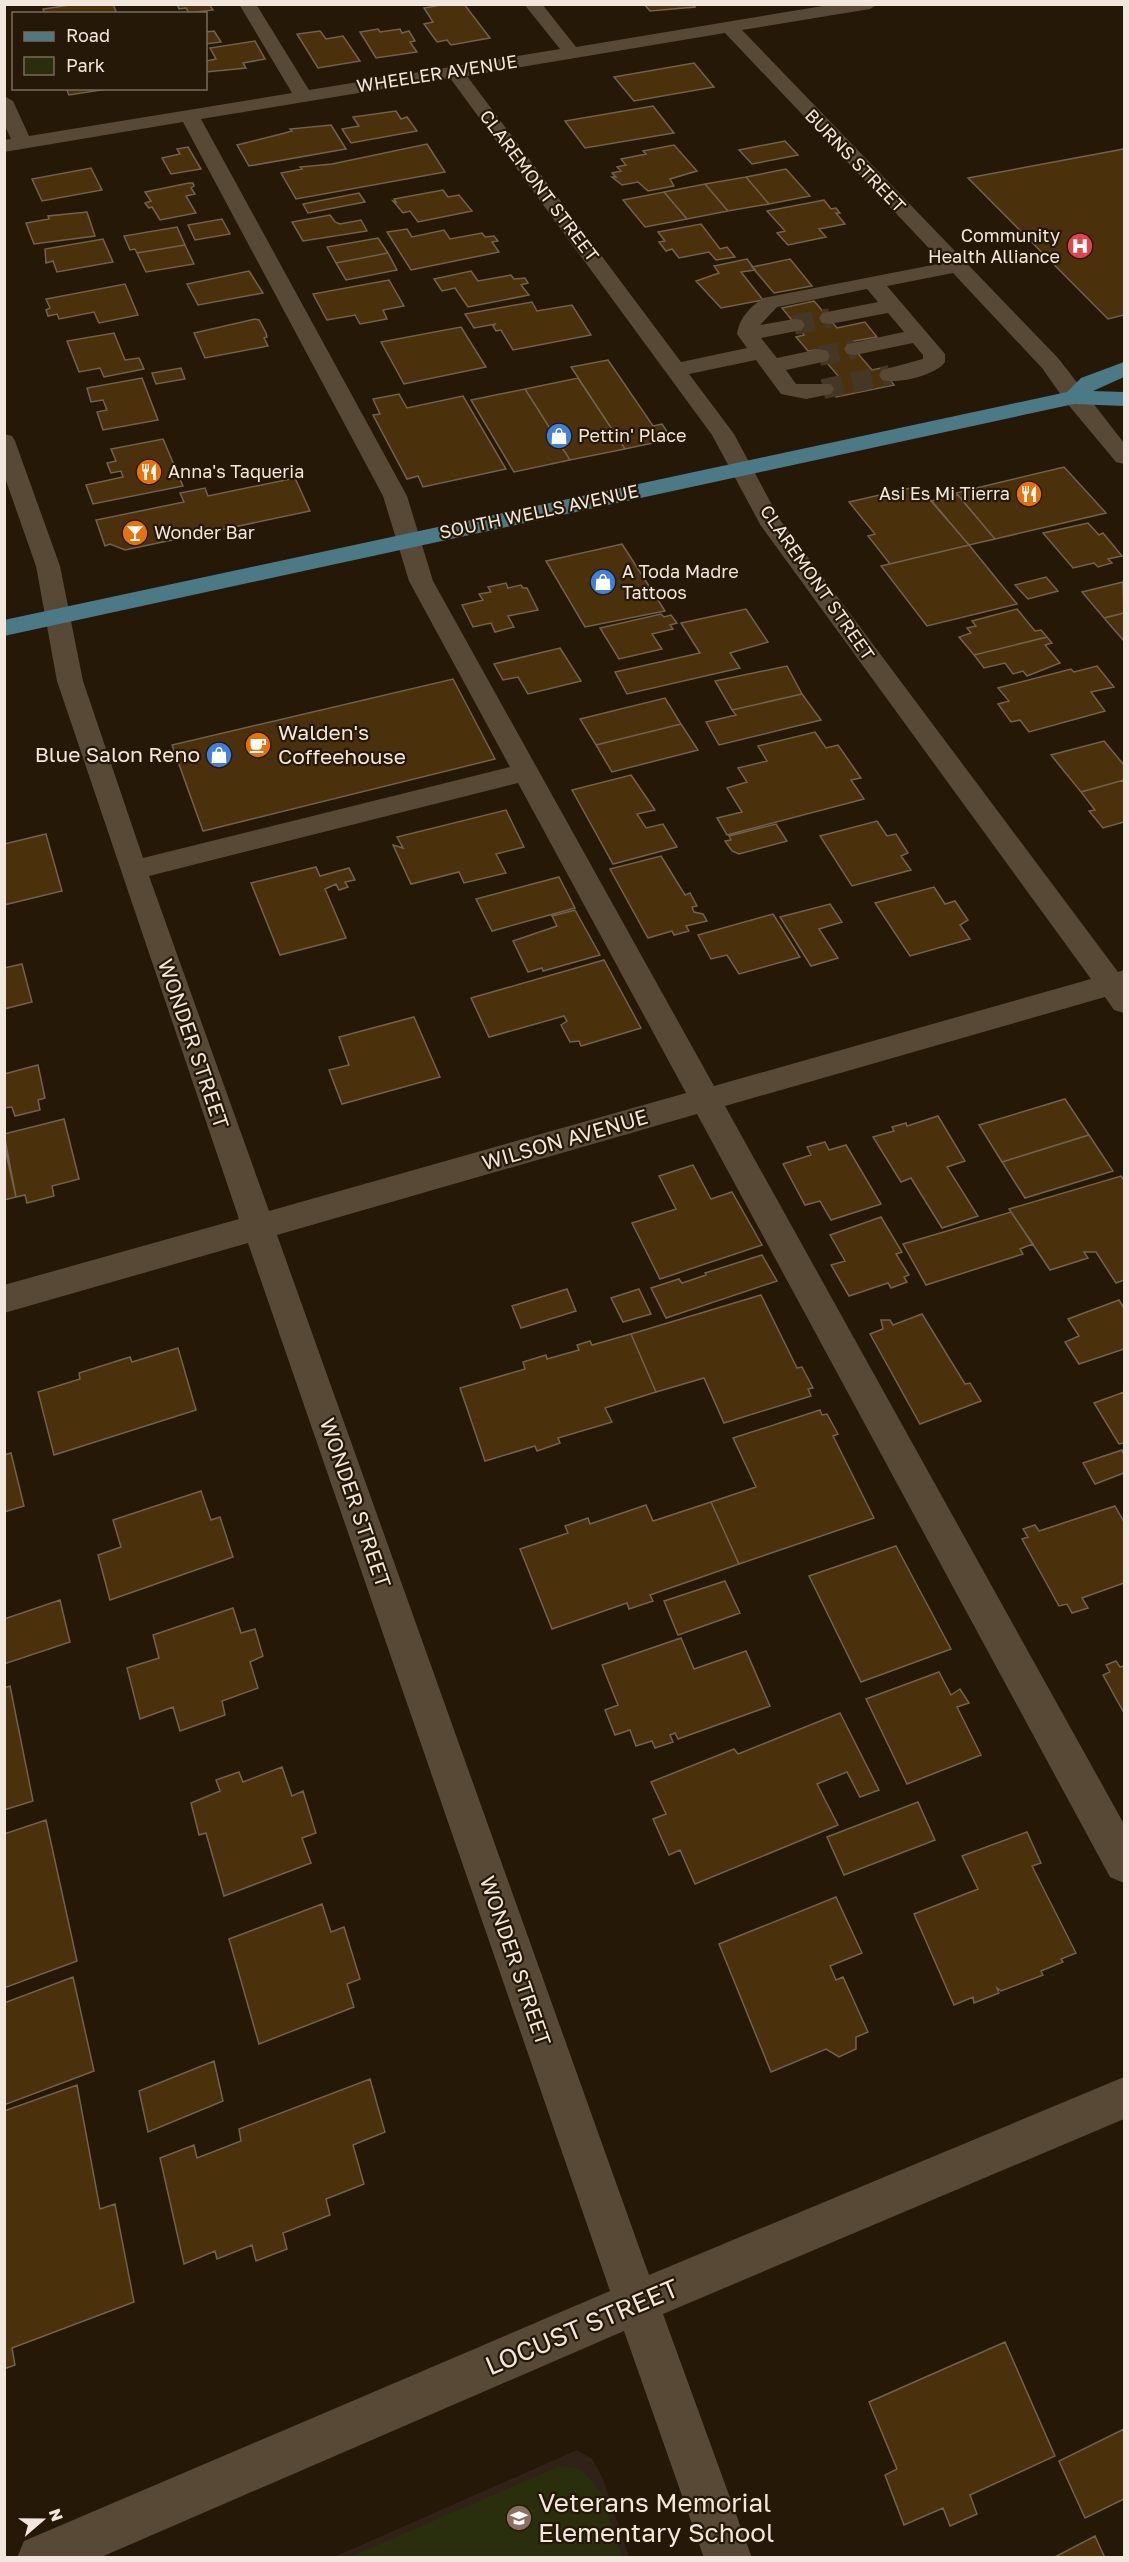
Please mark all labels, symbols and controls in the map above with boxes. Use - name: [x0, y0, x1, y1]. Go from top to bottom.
- legend: [12, 12, 207, 90]
- text: Road: [66, 24, 110, 46]
- street label: WHEELER AVENUE: [355, 49, 519, 97]
- text: Park: [66, 54, 105, 76]
- street label: BURNS STREET: [801, 104, 911, 217]
- street label: CLAREMONT STREET: [475, 105, 604, 266]
- place label: Community Health Alliance: [928, 224, 1060, 267]
- hospital icon: Community Health Alliance: [1065, 231, 1095, 261]
- shop icon: Pettin' Place: [544, 421, 574, 451]
- place label: Pettin' Place: [578, 424, 686, 446]
- restaurant icon: Anna's Taqueria: [134, 457, 164, 487]
- place label: Anna's Taqueria: [168, 460, 304, 482]
- street label: SOUTH WELLS AVENUE: [437, 479, 640, 543]
- restaurant icon: Asi Es Mi Tierra: [1014, 479, 1044, 509]
- place label: Asi Es Mi Tierra: [879, 482, 1010, 504]
- street label: CLAREMONT STREET: [756, 501, 880, 664]
- bar icon: Wonder Bar: [120, 518, 150, 548]
- place label: Wonder Bar: [154, 521, 255, 543]
- place label: A Toda Madre Tattoos: [622, 560, 739, 603]
- shop icon: A Toda Madre Tattoos: [588, 567, 618, 597]
- place label: Walden's Coffeehouse: [278, 719, 406, 769]
- cafe icon: Walden's Coffeehouse: [243, 730, 273, 760]
- shop icon: Blue Salon Reno: [204, 740, 234, 770]
- place label: Blue Salon Reno: [35, 741, 200, 767]
- street label: WONDER STREET: [153, 955, 235, 1132]
- street label: WILSON AVENUE: [479, 1103, 651, 1175]
- street label: WONDER STREET: [315, 1414, 397, 1591]
- street label: WONDER STREET: [475, 1872, 557, 2049]
- street label: LOCUST STREET: [480, 2272, 683, 2381]
- place label: Veterans Memorial Elementary School: [538, 2487, 774, 2548]
- north arrow: [12, 2490, 72, 2550]
- school or university icon: Veterans Memorial Elementary School: [504, 2503, 534, 2533]
- text: N: [45, 2506, 68, 2524]

